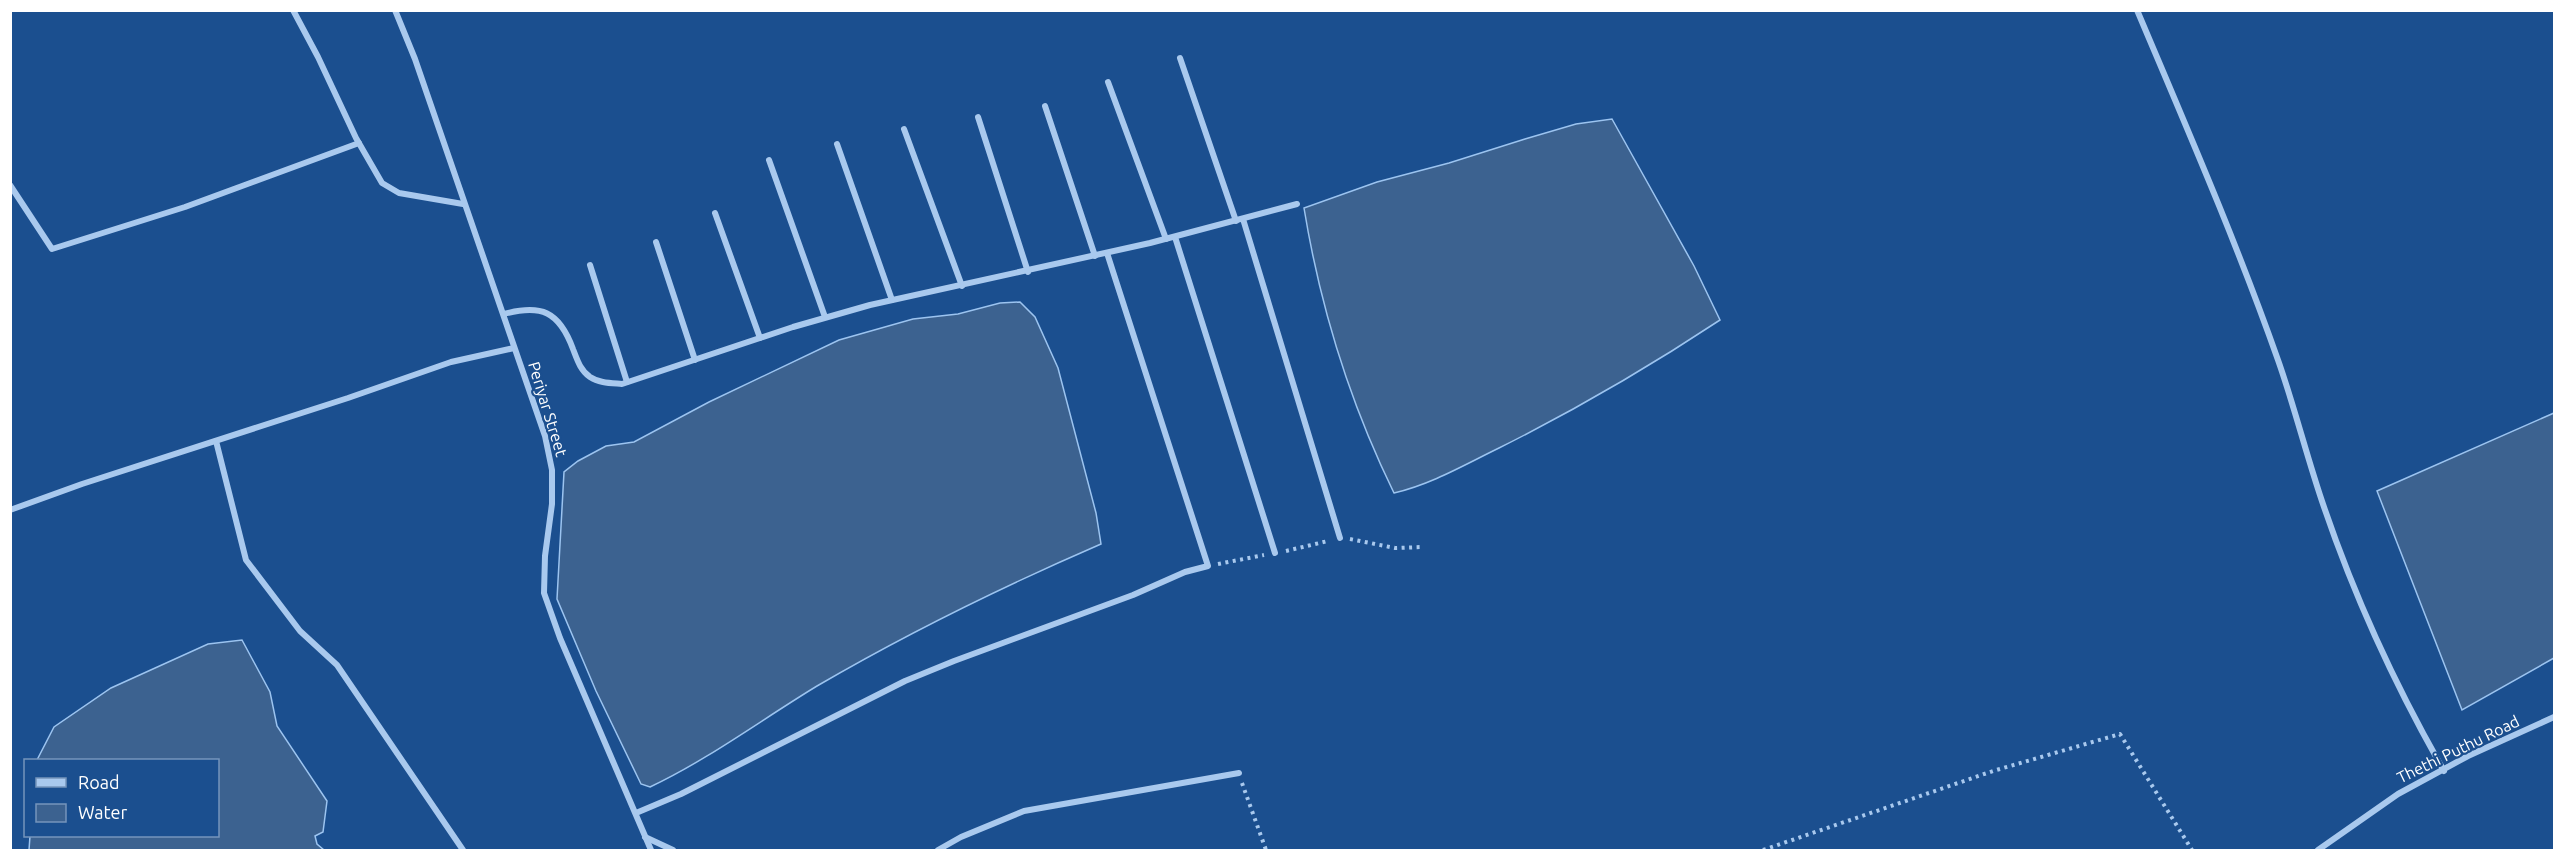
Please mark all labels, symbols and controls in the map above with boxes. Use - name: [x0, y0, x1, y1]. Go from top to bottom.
- street label: Periyar Street: [525, 359, 571, 459]
- street label: Thethi Puthu Road: [2394, 712, 2522, 786]
- legend: [24, 759, 219, 837]
- text: Road: [78, 772, 120, 792]
- text: Water: [78, 802, 128, 822]

